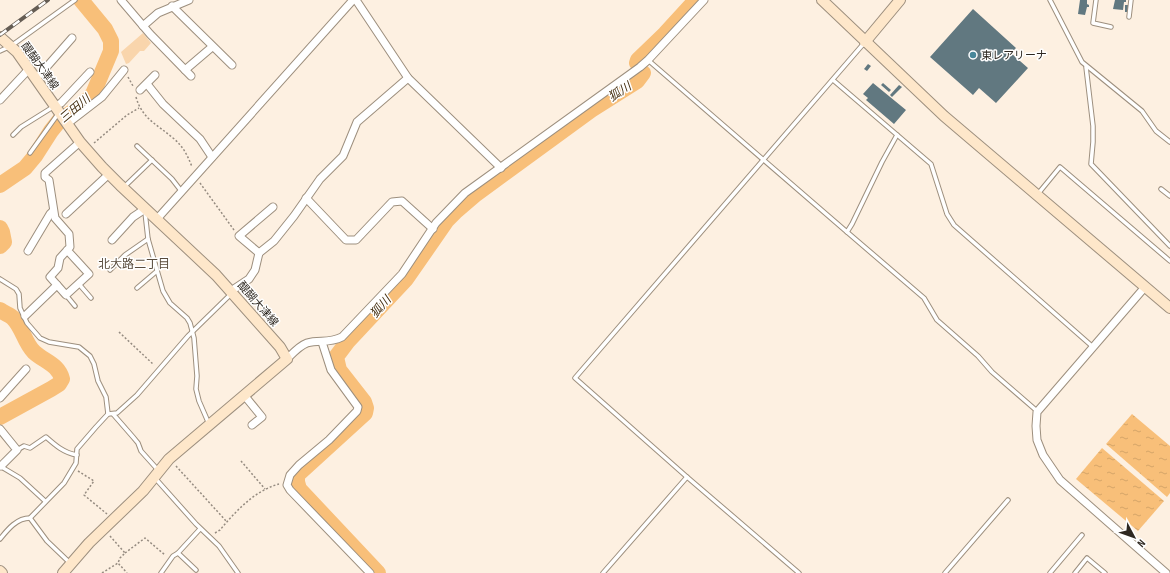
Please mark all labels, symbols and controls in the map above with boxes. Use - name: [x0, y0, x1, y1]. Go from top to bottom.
- street label: 醍醐大津線: [19, 40, 61, 92]
- place label: 東レアリーナ: [981, 49, 1047, 62]
- marker: 東レアリーナ: [968, 50, 978, 60]
- water label: 狐川: [606, 78, 636, 105]
- water label: 三田川: [56, 90, 95, 126]
- district label: 北大路二丁目: [98, 257, 170, 272]
- street label: 醍醐大津線: [235, 279, 281, 329]
- water label: 狐川: [367, 292, 396, 321]
- north arrow: [1114, 517, 1154, 557]
- text: N: [1134, 537, 1148, 550]

